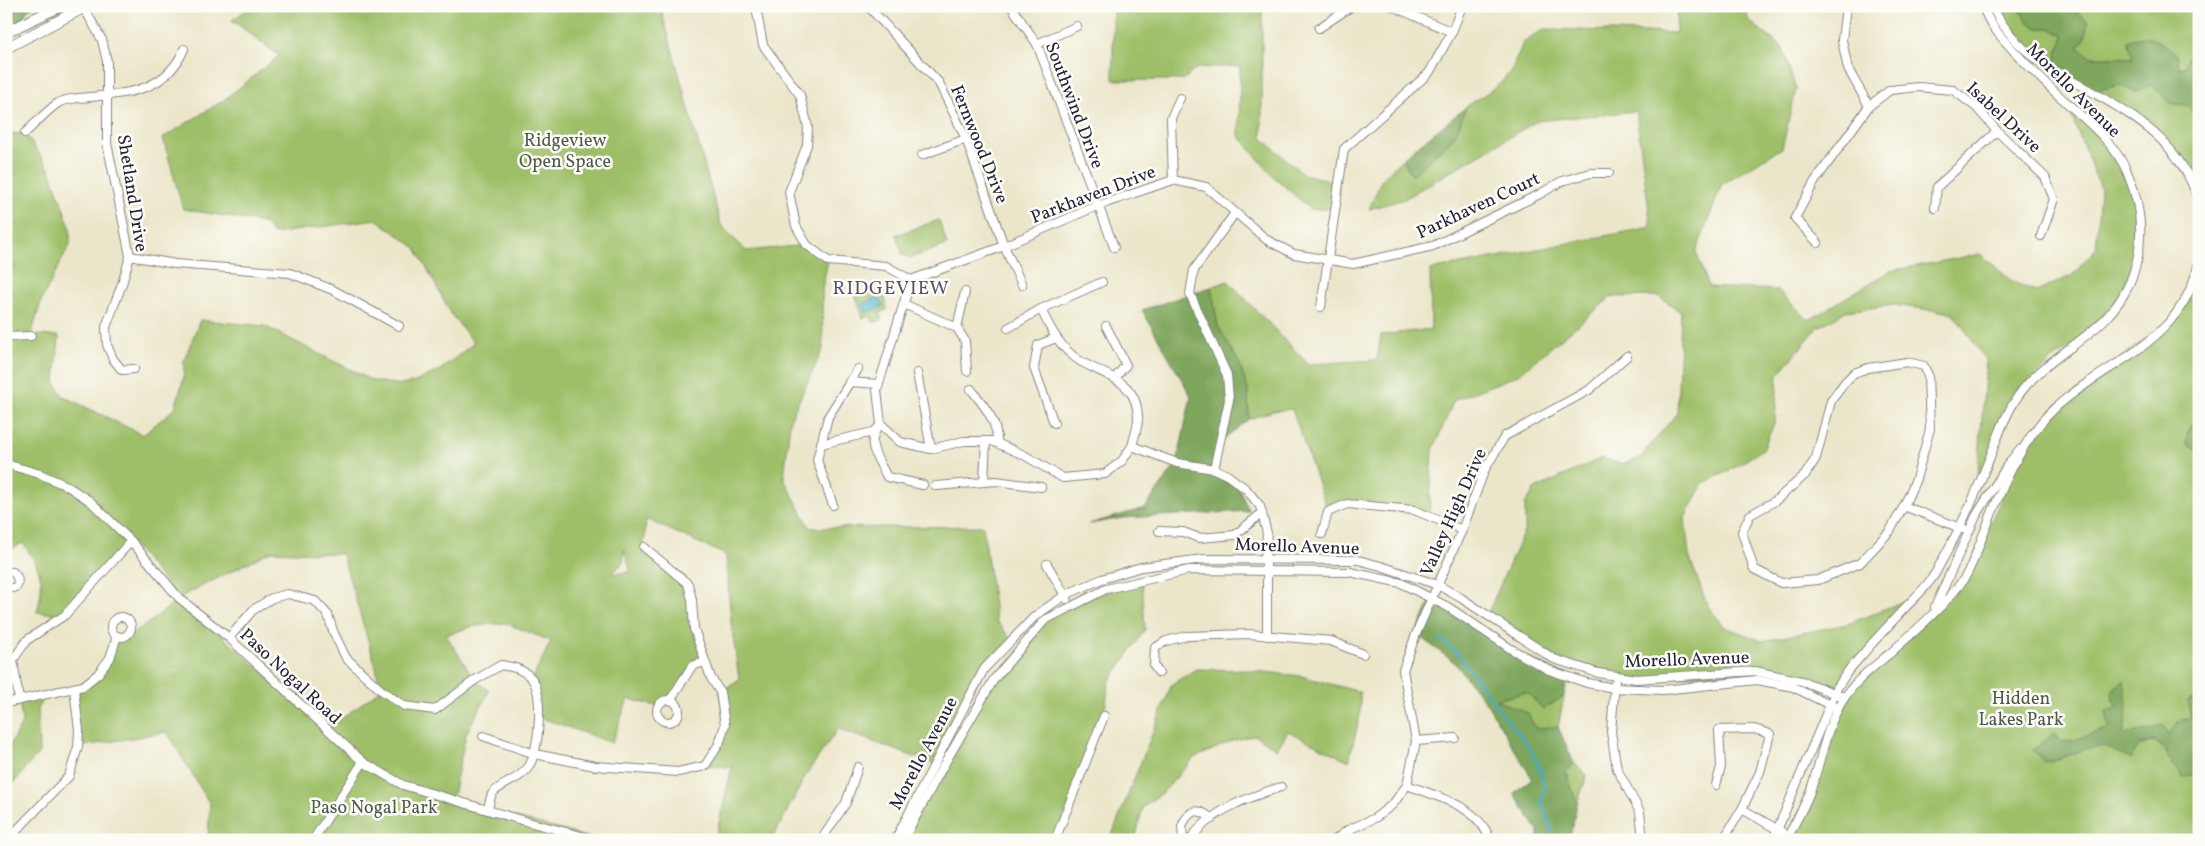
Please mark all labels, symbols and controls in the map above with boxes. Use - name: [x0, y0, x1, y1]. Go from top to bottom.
- street label: Morello Avenue: [2020, 38, 2126, 144]
- street label: Southwind Drive: [1038, 39, 1109, 172]
- street label: Isabel Drive: [1960, 77, 2046, 159]
- street label: Fernwood Drive: [943, 82, 1014, 208]
- park label: Ridgeview Open Space: [519, 129, 611, 175]
- street label: Shetland Drive: [110, 133, 153, 254]
- street label: Parkhaven Drive: [1027, 160, 1160, 231]
- street label: Parkhaven Court: [1413, 167, 1544, 246]
- district label: RIDGEVIEW: [832, 276, 950, 302]
- street label: Valley High Drive: [1415, 444, 1494, 581]
- street label: Morello Avenue: [1234, 533, 1360, 562]
- street label: Paso Nogal Road: [234, 623, 346, 731]
- street label: Morello Avenue: [1624, 646, 1750, 675]
- park label: Hidden Lakes Park: [1978, 687, 2064, 733]
- street label: Morello Avenue: [884, 693, 965, 815]
- park label: Paso Nogal Park: [310, 796, 438, 821]

